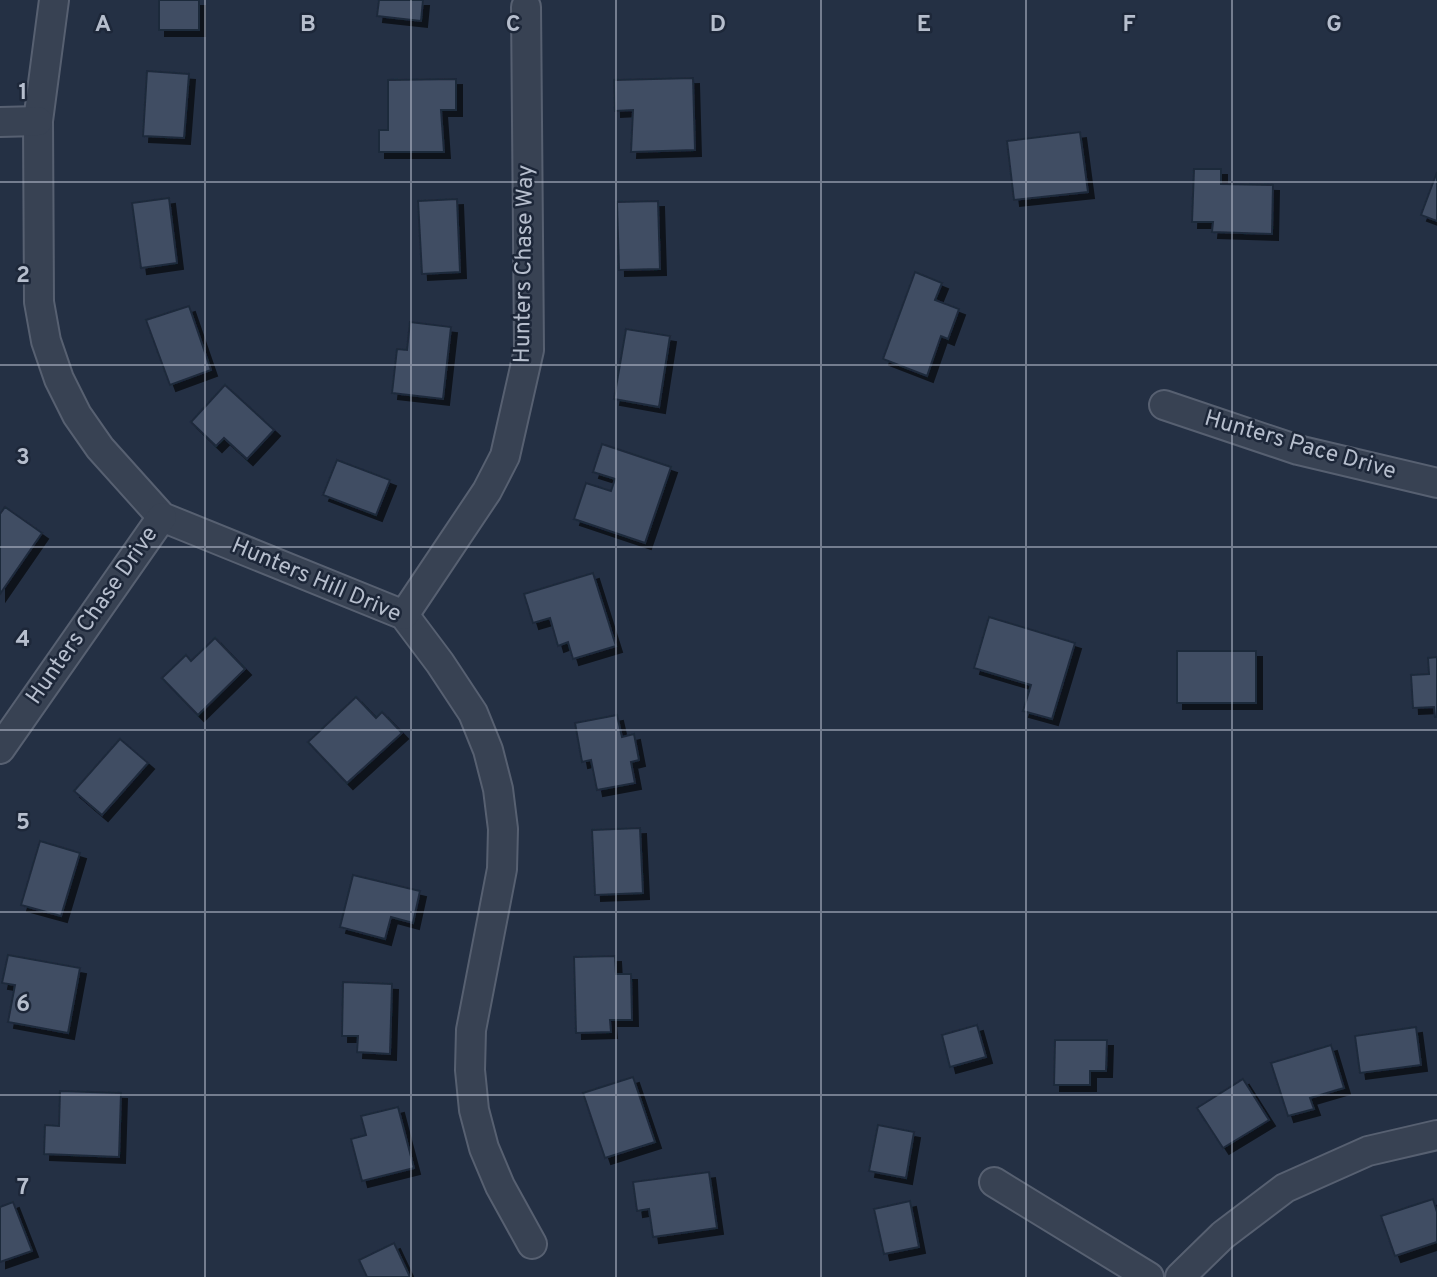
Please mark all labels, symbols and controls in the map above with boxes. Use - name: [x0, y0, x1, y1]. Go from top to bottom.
- text: A: [95, 11, 111, 40]
- text: B: [300, 11, 316, 40]
- text: C: [506, 11, 520, 40]
- text: D: [710, 11, 726, 40]
- text: E: [917, 11, 931, 40]
- text: F: [1122, 11, 1136, 40]
- text: G: [1326, 11, 1342, 40]
- text: 1: [18, 79, 28, 108]
- street label: Hunters Chase Way: [509, 164, 541, 364]
- text: 2: [16, 262, 30, 291]
- street label: Hunters Pace Drive: [1201, 405, 1399, 487]
- text: 3: [16, 444, 30, 473]
- street label: Hunters Chase Drive: [21, 521, 165, 711]
- street label: Hunters Hill Drive: [227, 532, 405, 630]
- text: 4: [16, 626, 30, 655]
- text: 5: [16, 809, 30, 838]
- text: 6: [16, 991, 30, 1020]
- text: 7: [17, 1174, 29, 1203]

